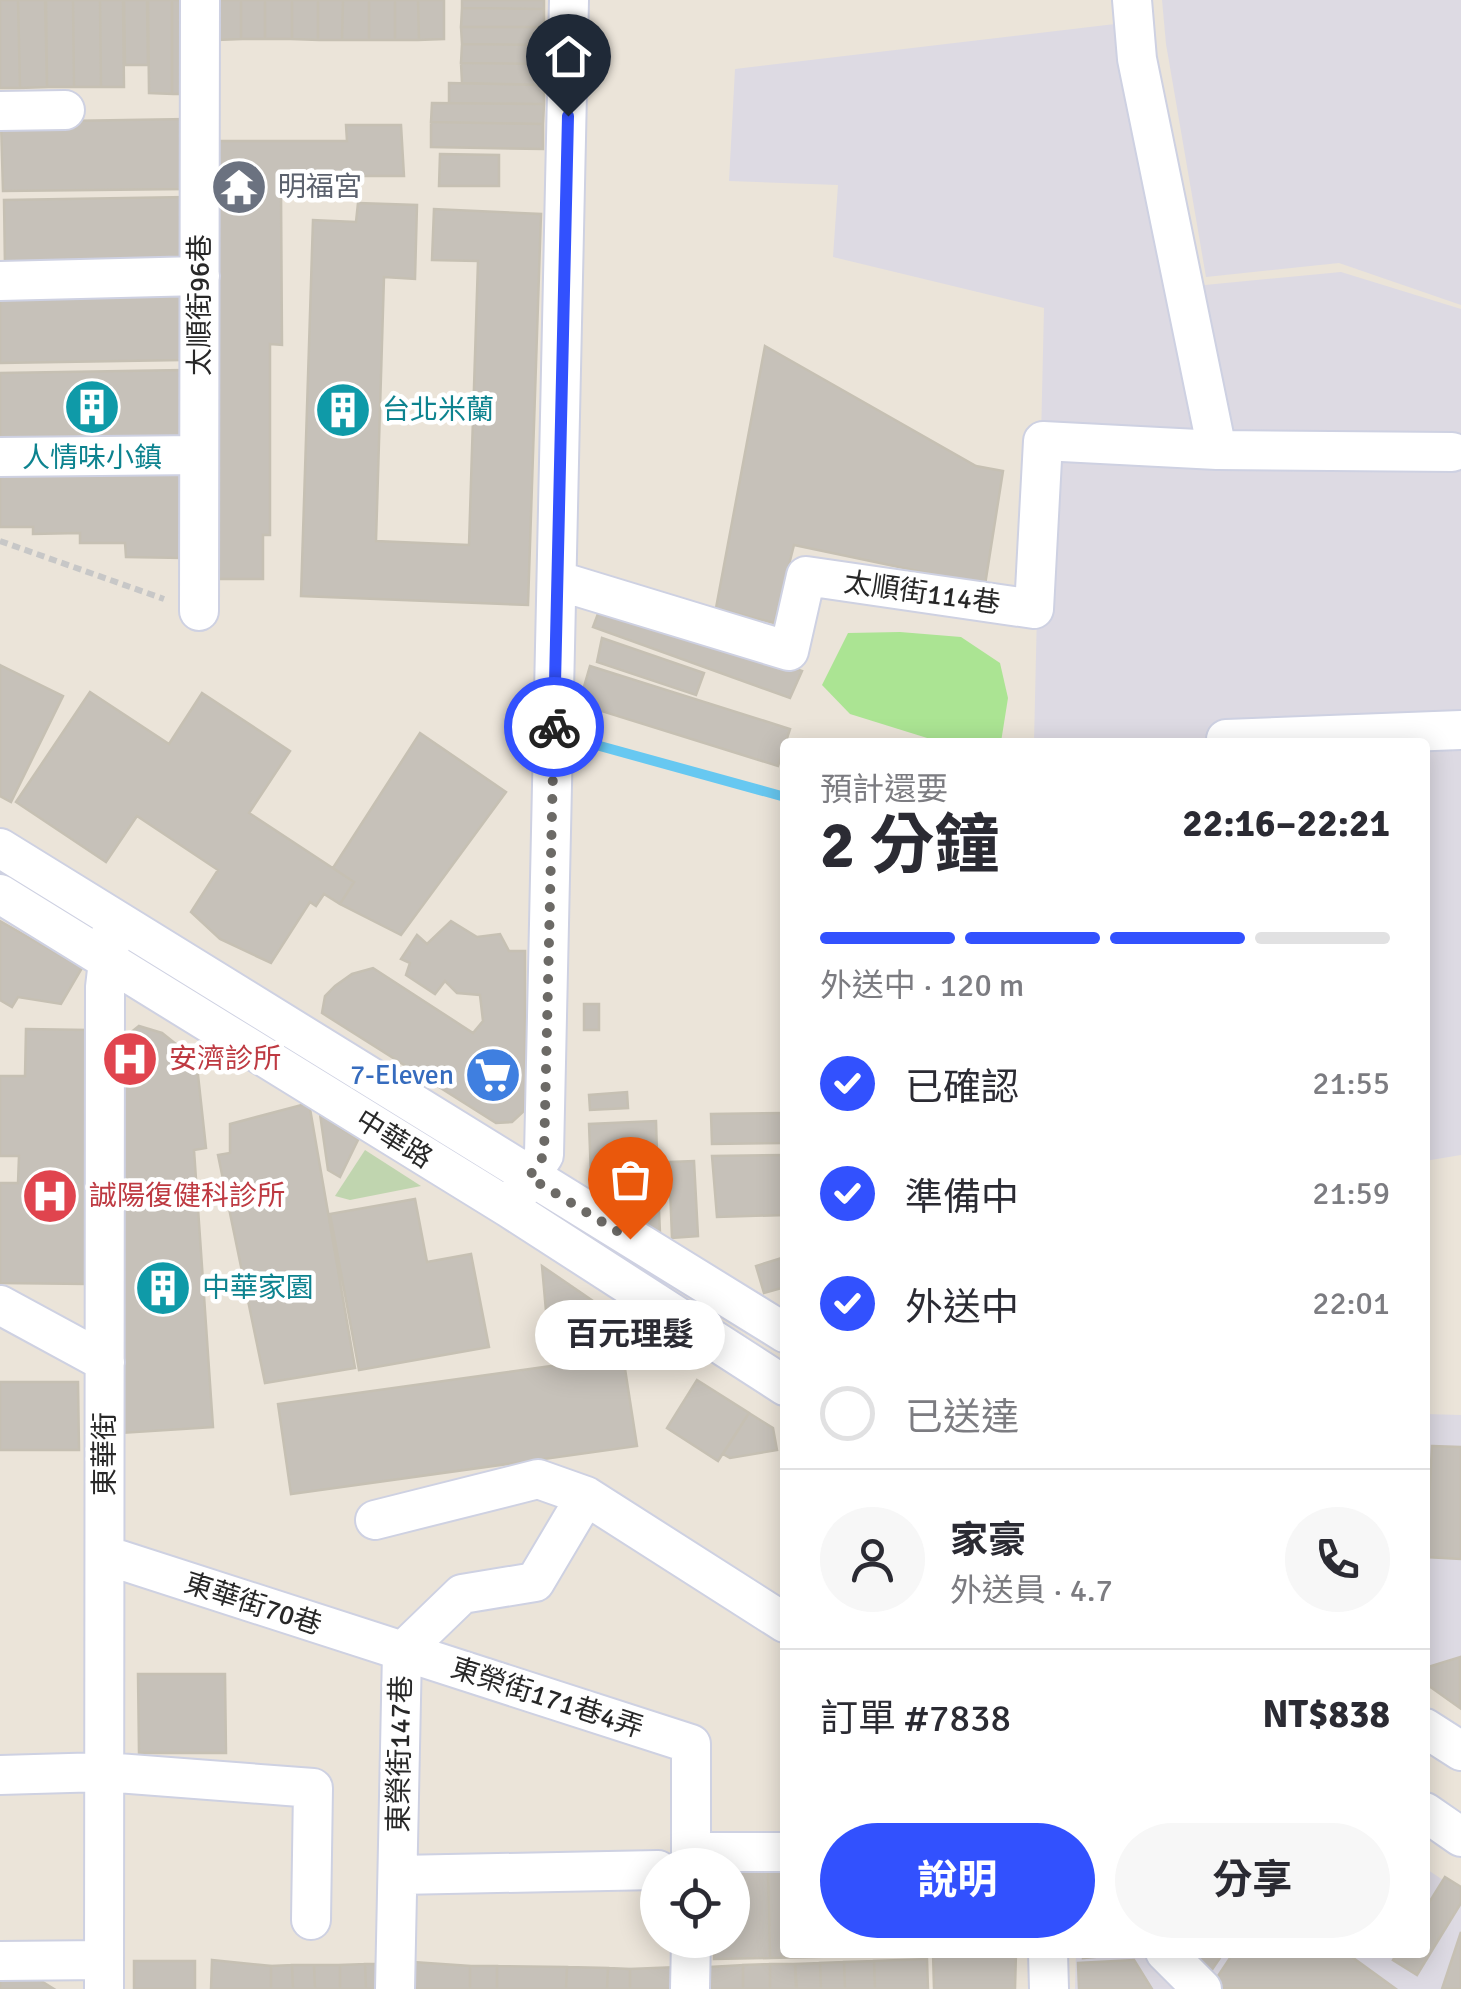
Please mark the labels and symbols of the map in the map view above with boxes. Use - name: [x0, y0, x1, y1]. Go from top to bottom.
- pin: [526, 14, 611, 117]
- temple icon: 明福宮: [209, 157, 269, 217]
- place label: 明福宮: [278, 170, 362, 204]
- street label: 太順街96巷: [183, 234, 217, 376]
- building icon: 人情味小鎮: [62, 377, 122, 437]
- building icon: 台北米蘭: [313, 380, 373, 440]
- place label: 台北米蘭: [382, 393, 494, 427]
- place label: 人情味小鎮: [22, 441, 162, 475]
- street label: 太順街114巷: [842, 565, 1002, 621]
- courier: [504, 677, 604, 777]
- hospital icon: 安濟診所: [100, 1029, 160, 1089]
- place label: 安濟診所: [169, 1042, 281, 1076]
- supermarket icon: 7-Eleven: [463, 1045, 523, 1105]
- place label: 7-Eleven: [350, 1058, 454, 1092]
- street label: 中華路: [349, 1102, 439, 1176]
- pin: [588, 1137, 673, 1240]
- hospital icon: 誠陽復健科診所: [20, 1166, 80, 1226]
- place label: 誠陽復健科診所: [89, 1179, 285, 1213]
- building icon: 中華家園: [133, 1258, 193, 1318]
- place label: 中華家園: [202, 1271, 314, 1305]
- callout: 百元理髮: [535, 1299, 725, 1369]
- street label: 東華街: [88, 1412, 122, 1496]
- street label: 東華街70巷: [180, 1566, 326, 1642]
- street label: 東榮街171巷4弄: [446, 1651, 648, 1745]
- street label: 東榮街147巷: [382, 1675, 418, 1833]

